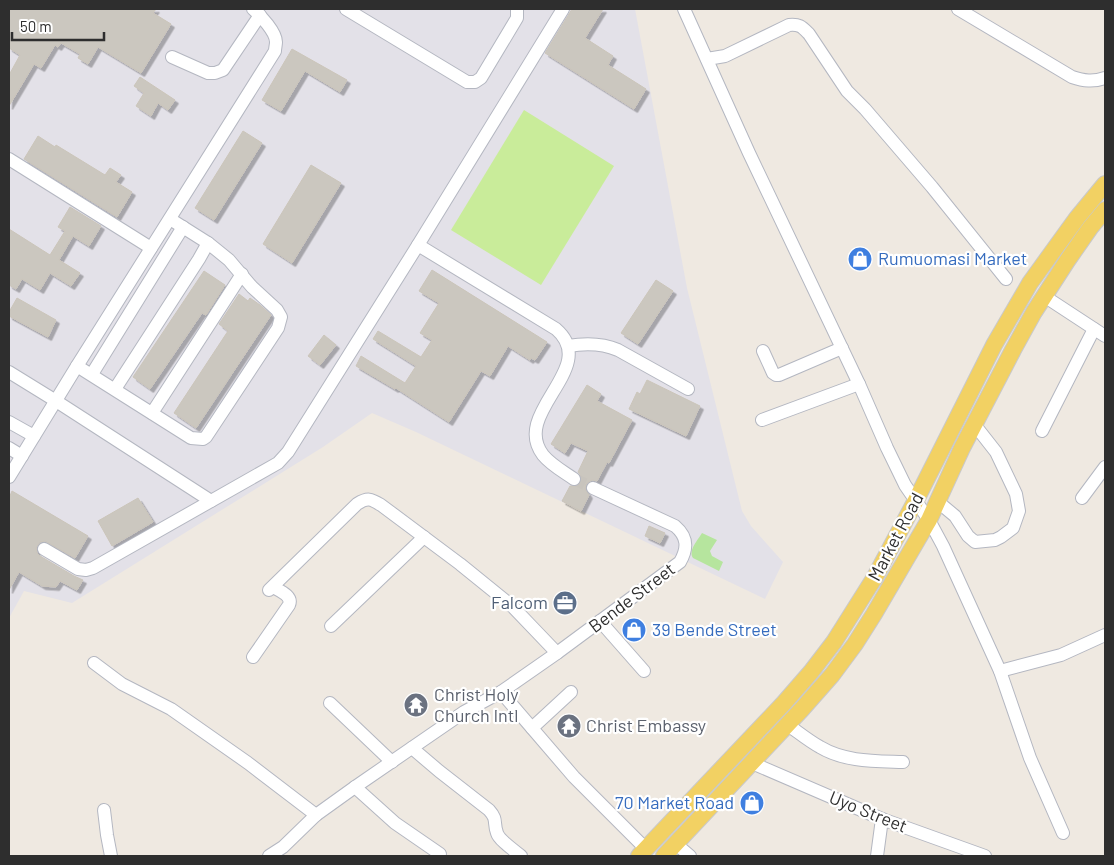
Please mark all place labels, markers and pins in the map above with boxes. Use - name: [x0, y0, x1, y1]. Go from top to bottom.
- shop icon: Rumuomasi Market: [847, 246, 873, 272]
- place label: Rumuomasi Market: [878, 247, 1027, 269]
- office icon: Falcom: [552, 590, 578, 616]
- place label: Falcom: [491, 591, 548, 613]
- shop icon: 39 Bende Street: [621, 617, 647, 643]
- place label: 39 Bende Street: [652, 618, 777, 640]
- place label: Christ Holy Church Intl: [434, 683, 519, 726]
- temple icon: Christ Holy Church Intl: [403, 692, 429, 718]
- temple icon: Christ Embassy: [556, 713, 582, 739]
- place label: Christ Embassy: [586, 714, 706, 736]
- shop icon: 70 Market Road: [739, 790, 765, 816]
- place label: 70 Market Road: [615, 791, 734, 813]

